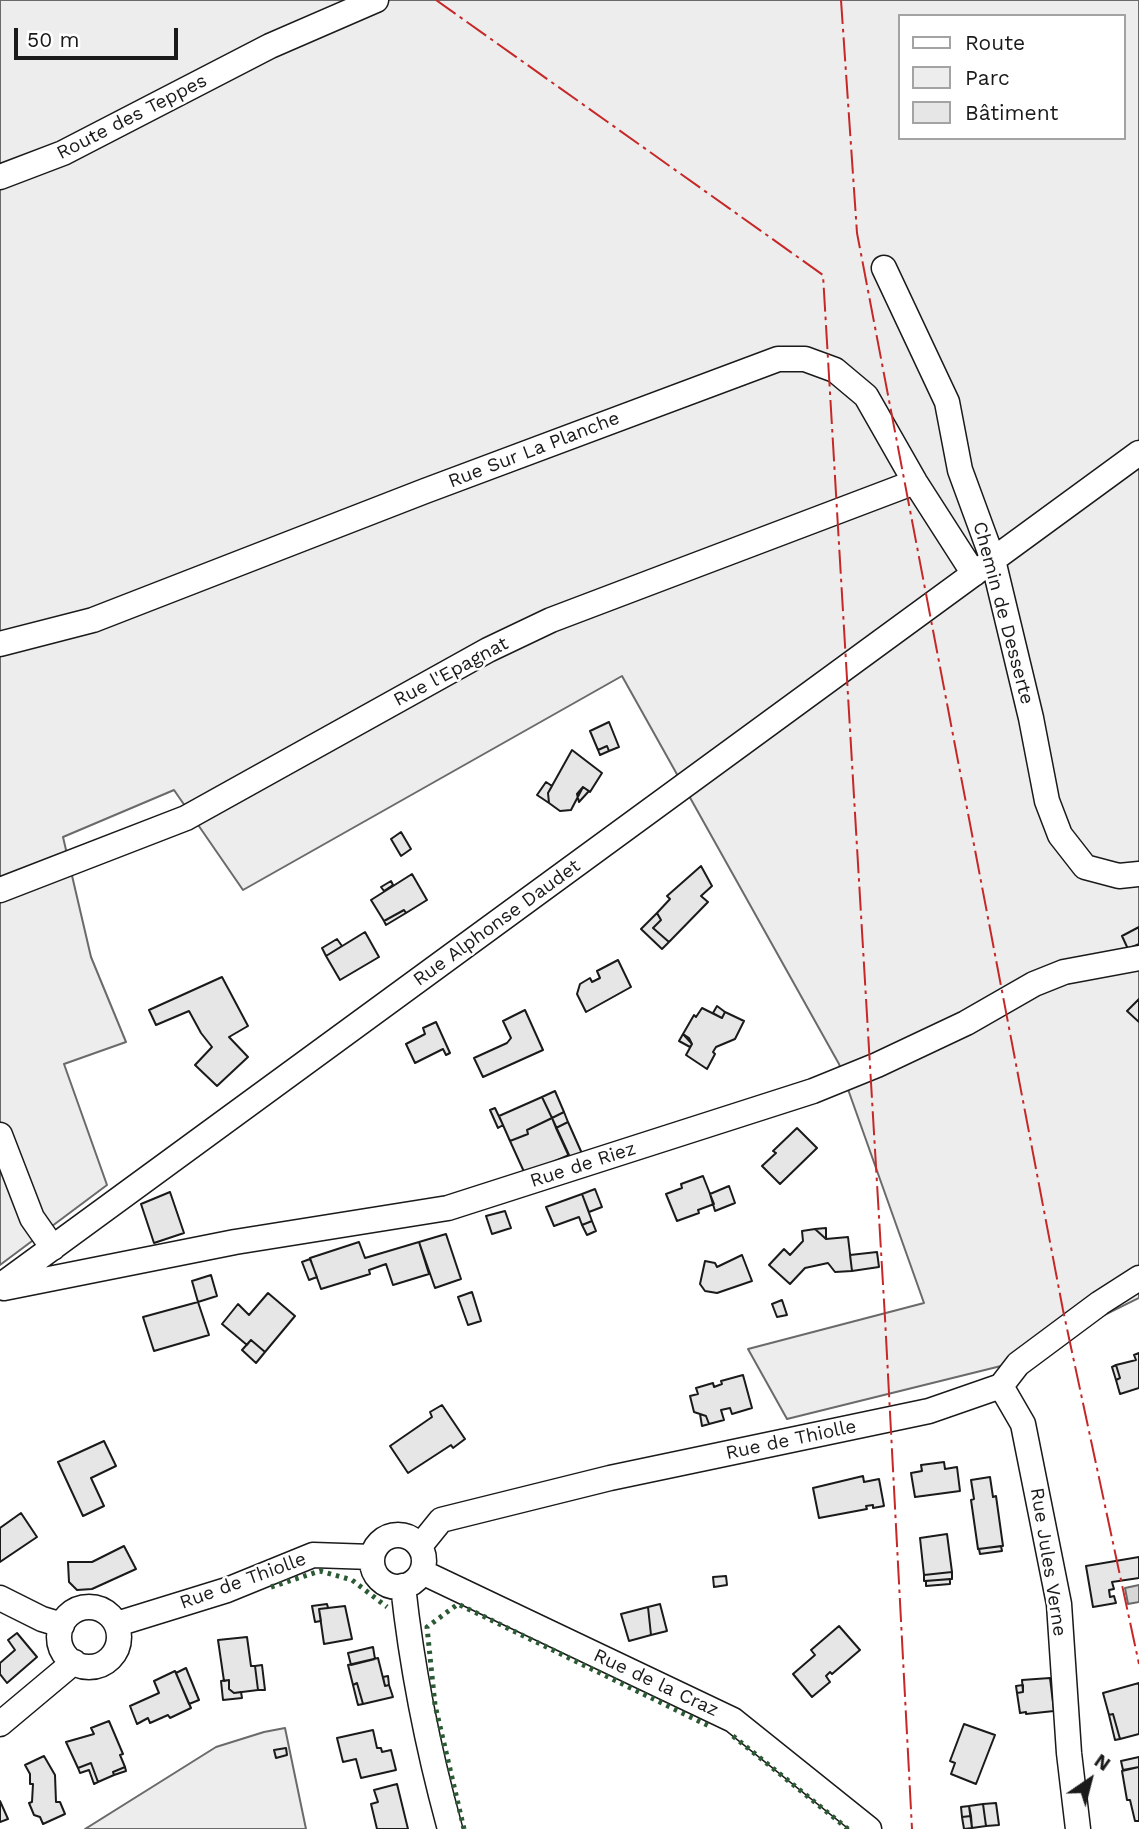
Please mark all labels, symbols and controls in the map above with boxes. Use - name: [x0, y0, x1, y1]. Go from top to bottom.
- scale bar: [18, 14, 182, 58]
- legend: [898, 14, 1125, 140]
- text: 50 m: [27, 27, 79, 52]
- text: Route: [965, 30, 1025, 55]
- text: Parc: [965, 65, 1010, 90]
- street label: Route des Teppes: [53, 69, 211, 165]
- text: Bâtiment: [965, 100, 1058, 125]
- street label: Rue Sur La Planche: [445, 407, 623, 493]
- street label: Chemin de Desserte: [968, 519, 1038, 707]
- street label: Rue l'Epagnat: [390, 632, 512, 712]
- street label: Rue Alphonse Daudet: [409, 855, 585, 991]
- street label: Rue de Riez: [527, 1137, 639, 1193]
- street label: Rue de Thiolle: [724, 1415, 858, 1465]
- street label: Rue Jules Verne: [1025, 1486, 1071, 1638]
- street label: Rue de Thiolle: [177, 1548, 309, 1614]
- street label: Rue de la Craz: [590, 1644, 722, 1722]
- north arrow: [1055, 1745, 1125, 1815]
- text: N: [1090, 1749, 1115, 1776]

